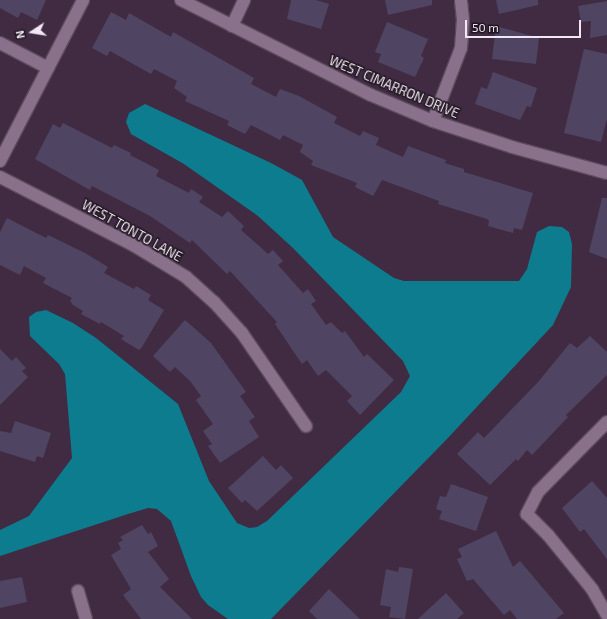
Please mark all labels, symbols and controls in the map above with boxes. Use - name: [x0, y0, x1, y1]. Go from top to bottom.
- north arrow: [12, 12, 52, 52]
- scale bar: [467, 12, 583, 38]
- text: 50 m: [472, 20, 499, 34]
- text: N: [13, 29, 27, 40]
- street label: WEST CIMARRON DRIVE: [327, 53, 461, 121]
- street label: WEST TONTO LANE: [79, 197, 185, 265]

